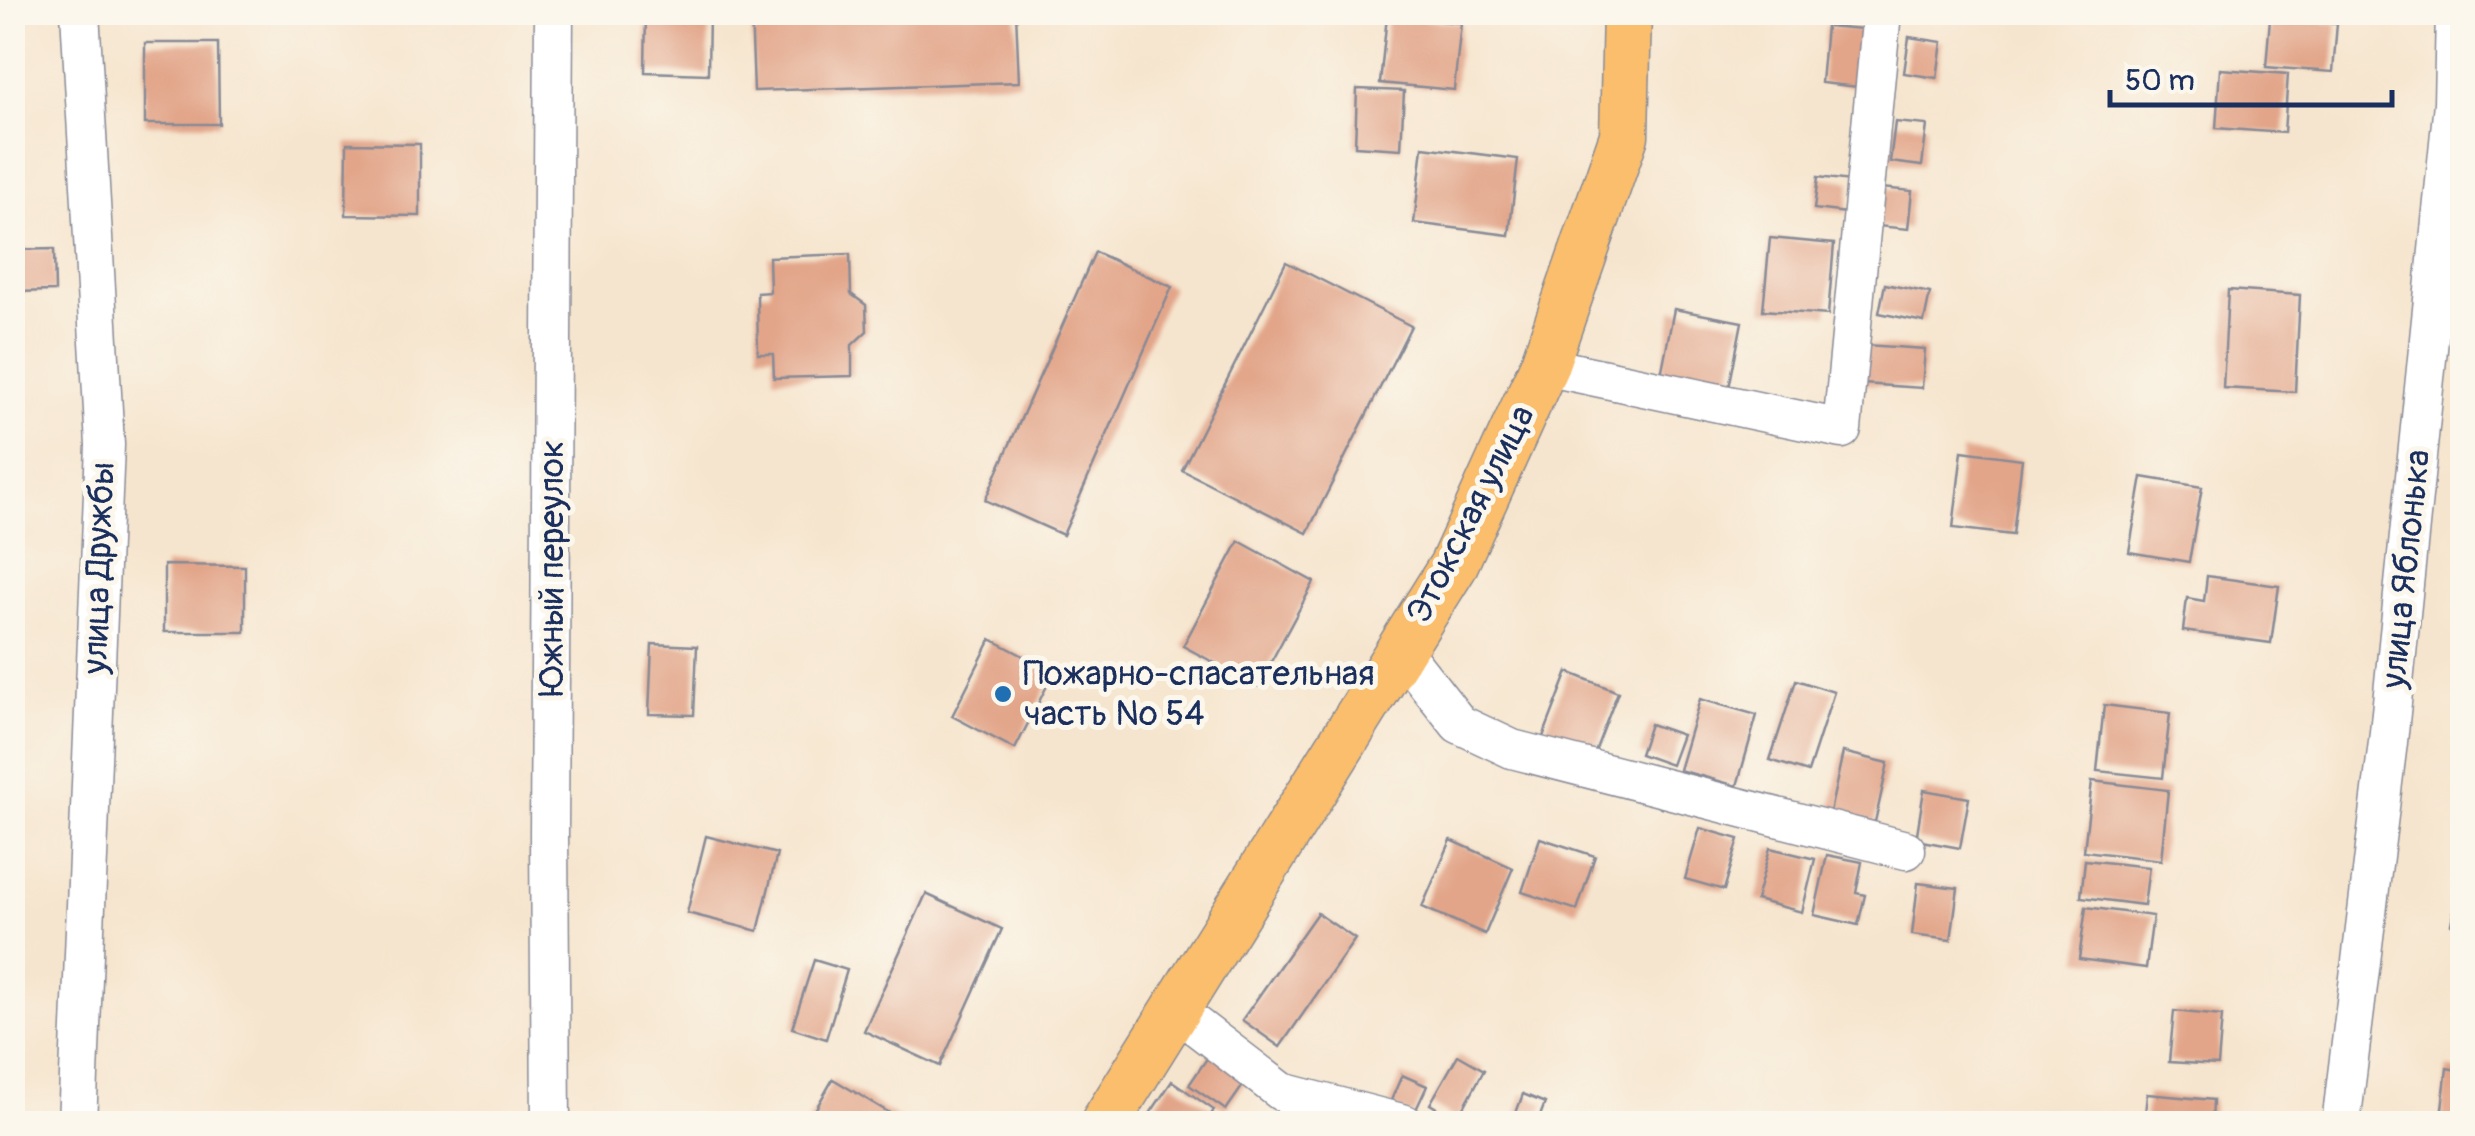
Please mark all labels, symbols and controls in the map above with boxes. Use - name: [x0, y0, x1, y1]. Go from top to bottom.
- scale bar: [2110, 45, 2392, 107]
- text: 50 m: [2125, 62, 2195, 99]
- street label: Этокская улица: [1397, 398, 1545, 630]
- street label: Южный переулок: [530, 440, 574, 696]
- street label: улица Яблонька: [2371, 447, 2440, 692]
- street label: улица Дружбы: [73, 461, 125, 676]
- place label: Пожарно-спасательная часть № 54: [1023, 652, 1375, 736]
- marker: Пожарно-спасательная часть № 54: [992, 683, 1014, 705]

